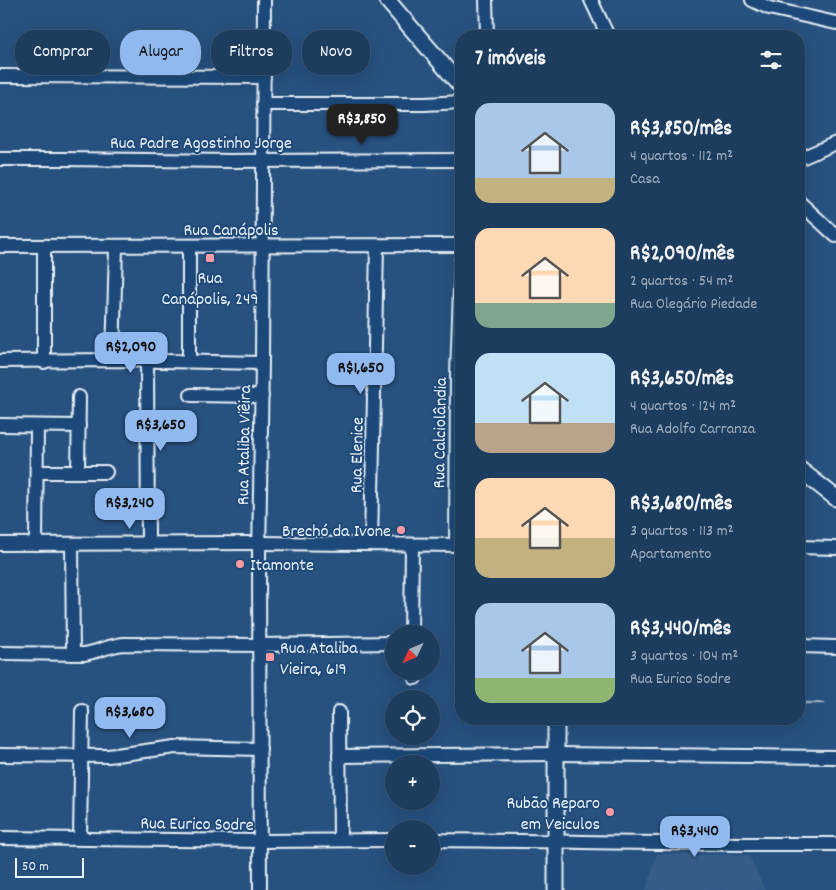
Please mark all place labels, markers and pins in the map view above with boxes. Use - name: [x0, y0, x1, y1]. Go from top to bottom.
- pin: R$3,850: [316, 104, 408, 146]
- marker: Rua Canápolis, 249: [204, 252, 216, 264]
- place label: Rua Canápolis, 249: [161, 267, 259, 313]
- pin: R$2,090: [85, 332, 177, 374]
- pin: R$1,650: [315, 352, 407, 395]
- pin: R$3,650: [115, 410, 207, 452]
- pin: R$3,240: [84, 488, 176, 530]
- place label: Brechó da Ivone: [282, 520, 391, 545]
- marker: Brechó da Ivone: [395, 524, 407, 536]
- place label: Itamonte: [250, 554, 314, 579]
- marker: Itamonte: [234, 558, 246, 570]
- place label: Rua Ataliba Vieira, 619: [280, 637, 358, 683]
- marker: Rua Ataliba Vieira, 619: [264, 651, 276, 663]
- pin: R$3,680: [84, 696, 176, 739]
- place label: Rubão Reparo em Veiculos: [506, 792, 600, 838]
- marker: Rubão Reparo em Veiculos: [604, 806, 616, 818]
- pin: R$3,440: [649, 816, 741, 858]

